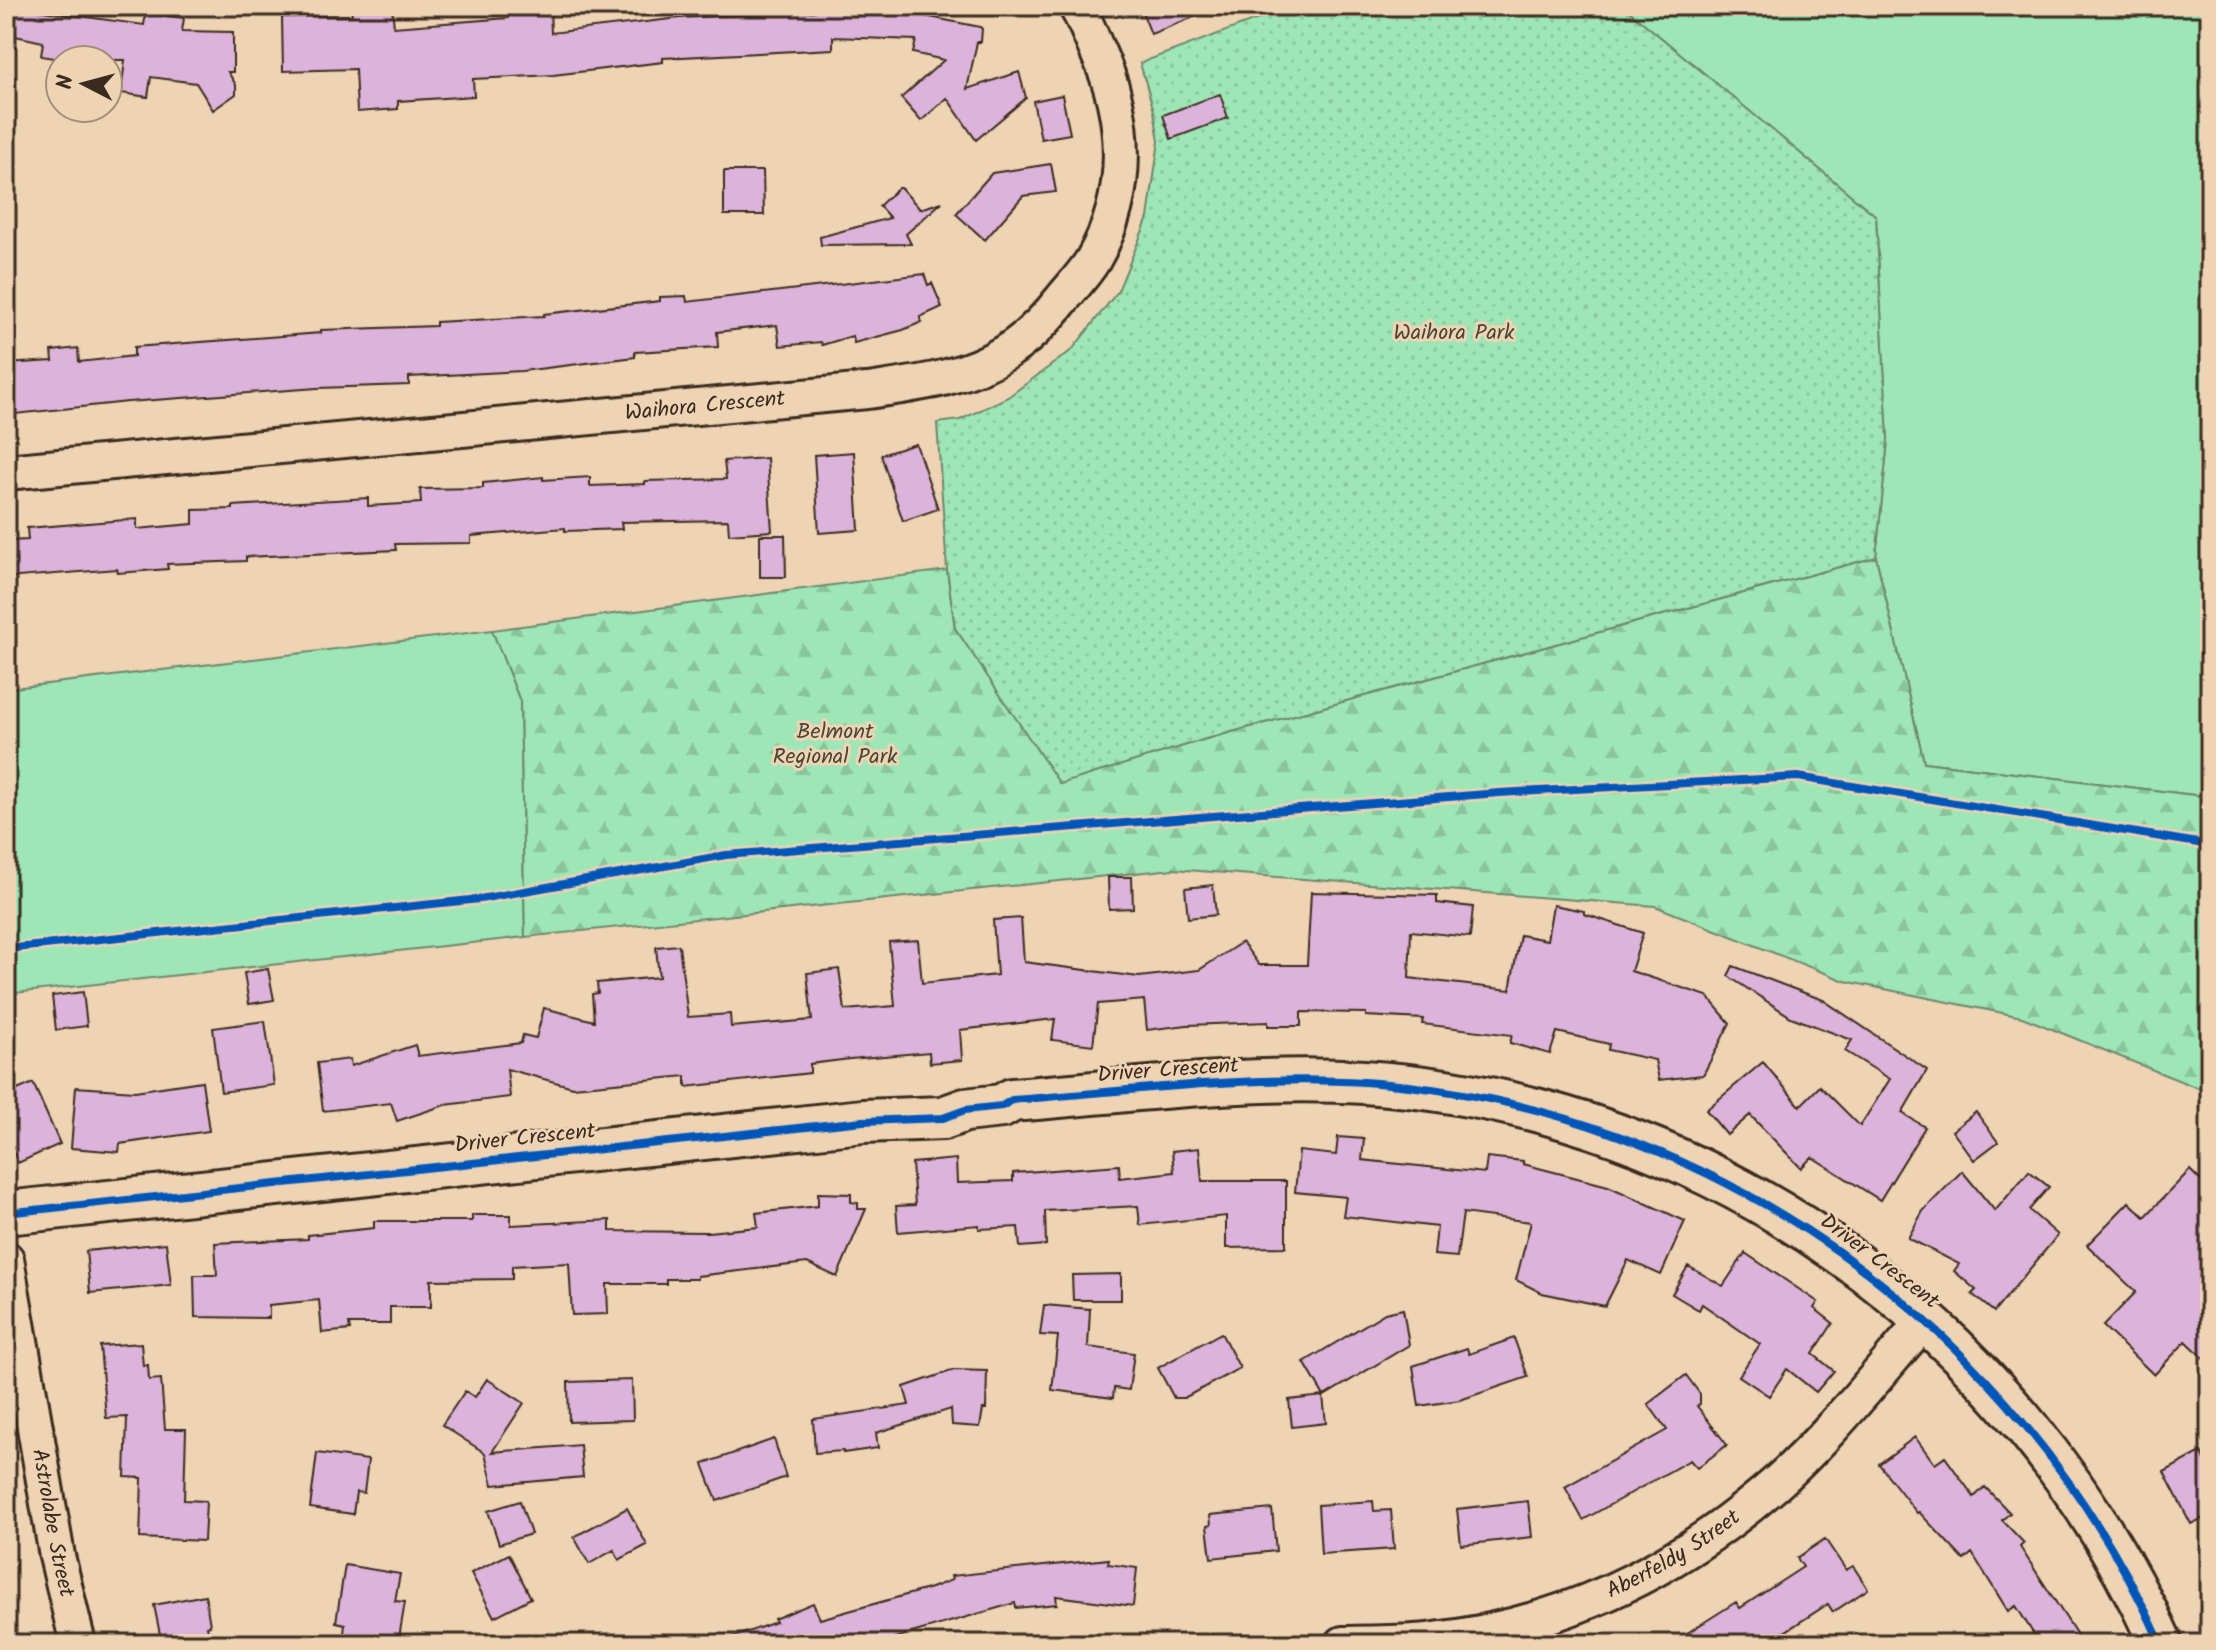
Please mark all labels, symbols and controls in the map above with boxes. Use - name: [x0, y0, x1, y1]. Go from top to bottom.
- north arrow: [44, 44, 124, 124]
- text: N: [48, 73, 85, 91]
- park label: Waihora Park: [1394, 316, 1515, 351]
- street label: Waihora Crescent: [623, 381, 787, 431]
- park label: Belmont Regional Park: [773, 715, 898, 775]
- street label: Driver Crescent: [1096, 1049, 1240, 1093]
- street label: Driver Crescent: [453, 1114, 598, 1164]
- street label: Driver Crescent: [1812, 1205, 1946, 1319]
- street label: Astrolabe Street: [21, 1446, 84, 1601]
- street label: Aberfeldy Street: [1601, 1501, 1749, 1609]

